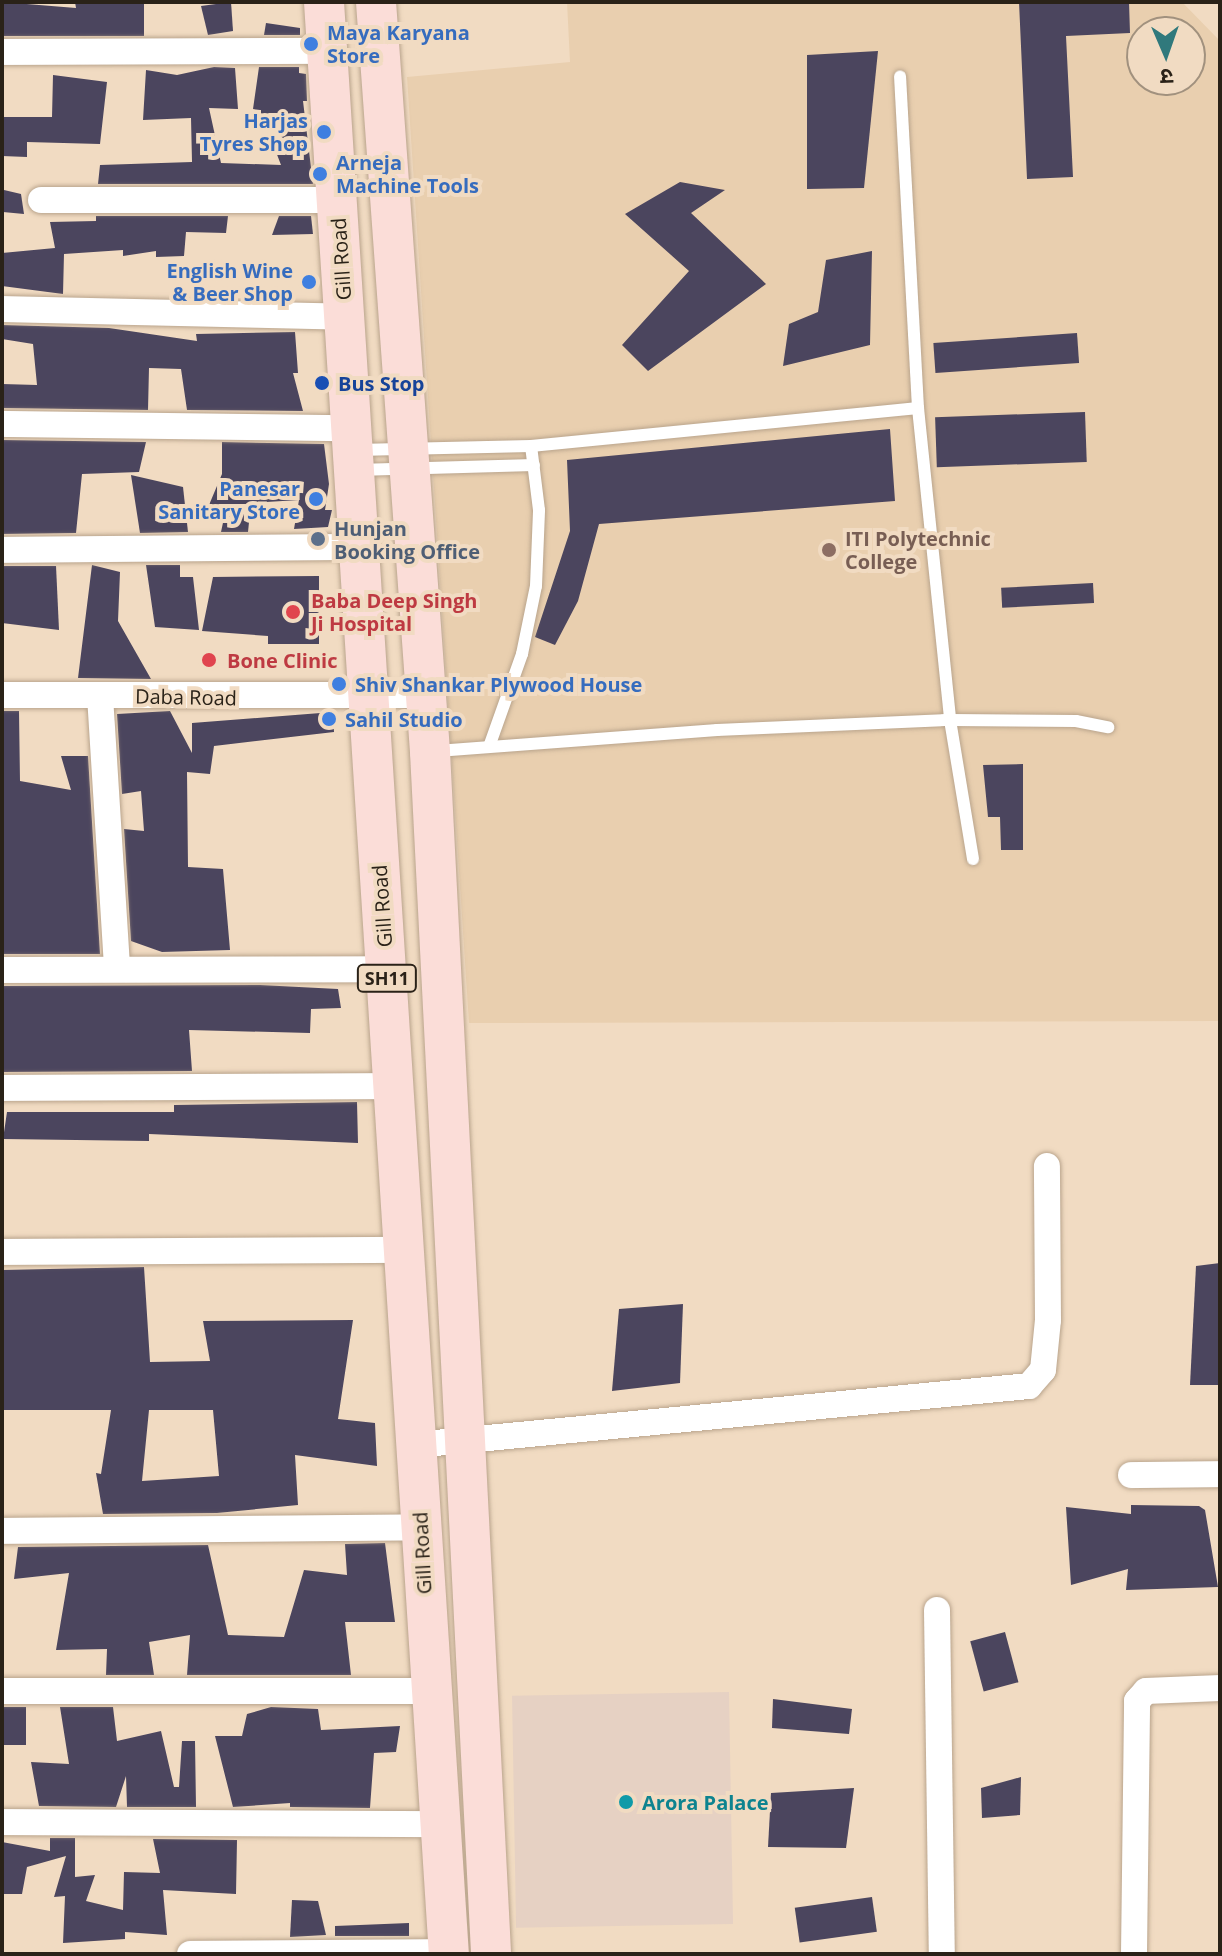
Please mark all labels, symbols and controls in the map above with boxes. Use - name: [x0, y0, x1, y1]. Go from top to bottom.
- north arrow: [1126, 16, 1206, 96]
- place label: Maya Karyana Store: [327, 20, 470, 67]
- marker: Maya Karyana Store: [302, 35, 320, 53]
- text: उ: [1160, 63, 1174, 93]
- place label: Harjas Tyres Shop: [200, 108, 308, 155]
- marker: Harjas Tyres Shop: [315, 123, 333, 141]
- place label: Arneja Machine Tools: [336, 150, 479, 197]
- marker: Arneja Machine Tools: [311, 165, 329, 183]
- street label: Gill Road: [326, 217, 356, 301]
- place label: English Wine & Beer Shop: [166, 258, 293, 305]
- marker: English Wine & Beer Shop: [300, 273, 318, 291]
- place label: Bus Stop: [338, 371, 424, 395]
- marker: Bus Stop: [313, 374, 331, 392]
- place label: Panesar Sanitary Store: [158, 476, 300, 523]
- marker: Panesar Sanitary Store: [307, 490, 325, 508]
- place label: Hunjan Booking Office: [334, 516, 480, 563]
- place label: ITI Polytechnic College: [845, 526, 991, 573]
- marker: Hunjan Booking Office: [309, 530, 327, 548]
- marker: ITI Polytechnic College: [820, 541, 838, 559]
- place label: Baba Deep Singh Ji Hospital: [311, 588, 477, 635]
- marker: Baba Deep Singh Ji Hospital: [282, 601, 304, 623]
- place label: Bone Clinic: [227, 648, 337, 672]
- marker: Bone Clinic: [198, 649, 220, 671]
- place label: Shiv Shankar Plywood House: [355, 672, 642, 696]
- marker: Shiv Shankar Plywood House: [330, 675, 348, 693]
- street label: Daba Road: [135, 684, 237, 710]
- place label: Sahil Studio: [345, 707, 463, 731]
- marker: Sahil Studio: [320, 710, 338, 728]
- street label: Gill Road: [367, 864, 397, 948]
- road number: SH11: [355, 964, 419, 992]
- street label: Gill Road: [408, 1511, 436, 1595]
- place label: Arora Palace: [642, 1790, 769, 1814]
- marker: Arora Palace: [617, 1793, 635, 1811]

